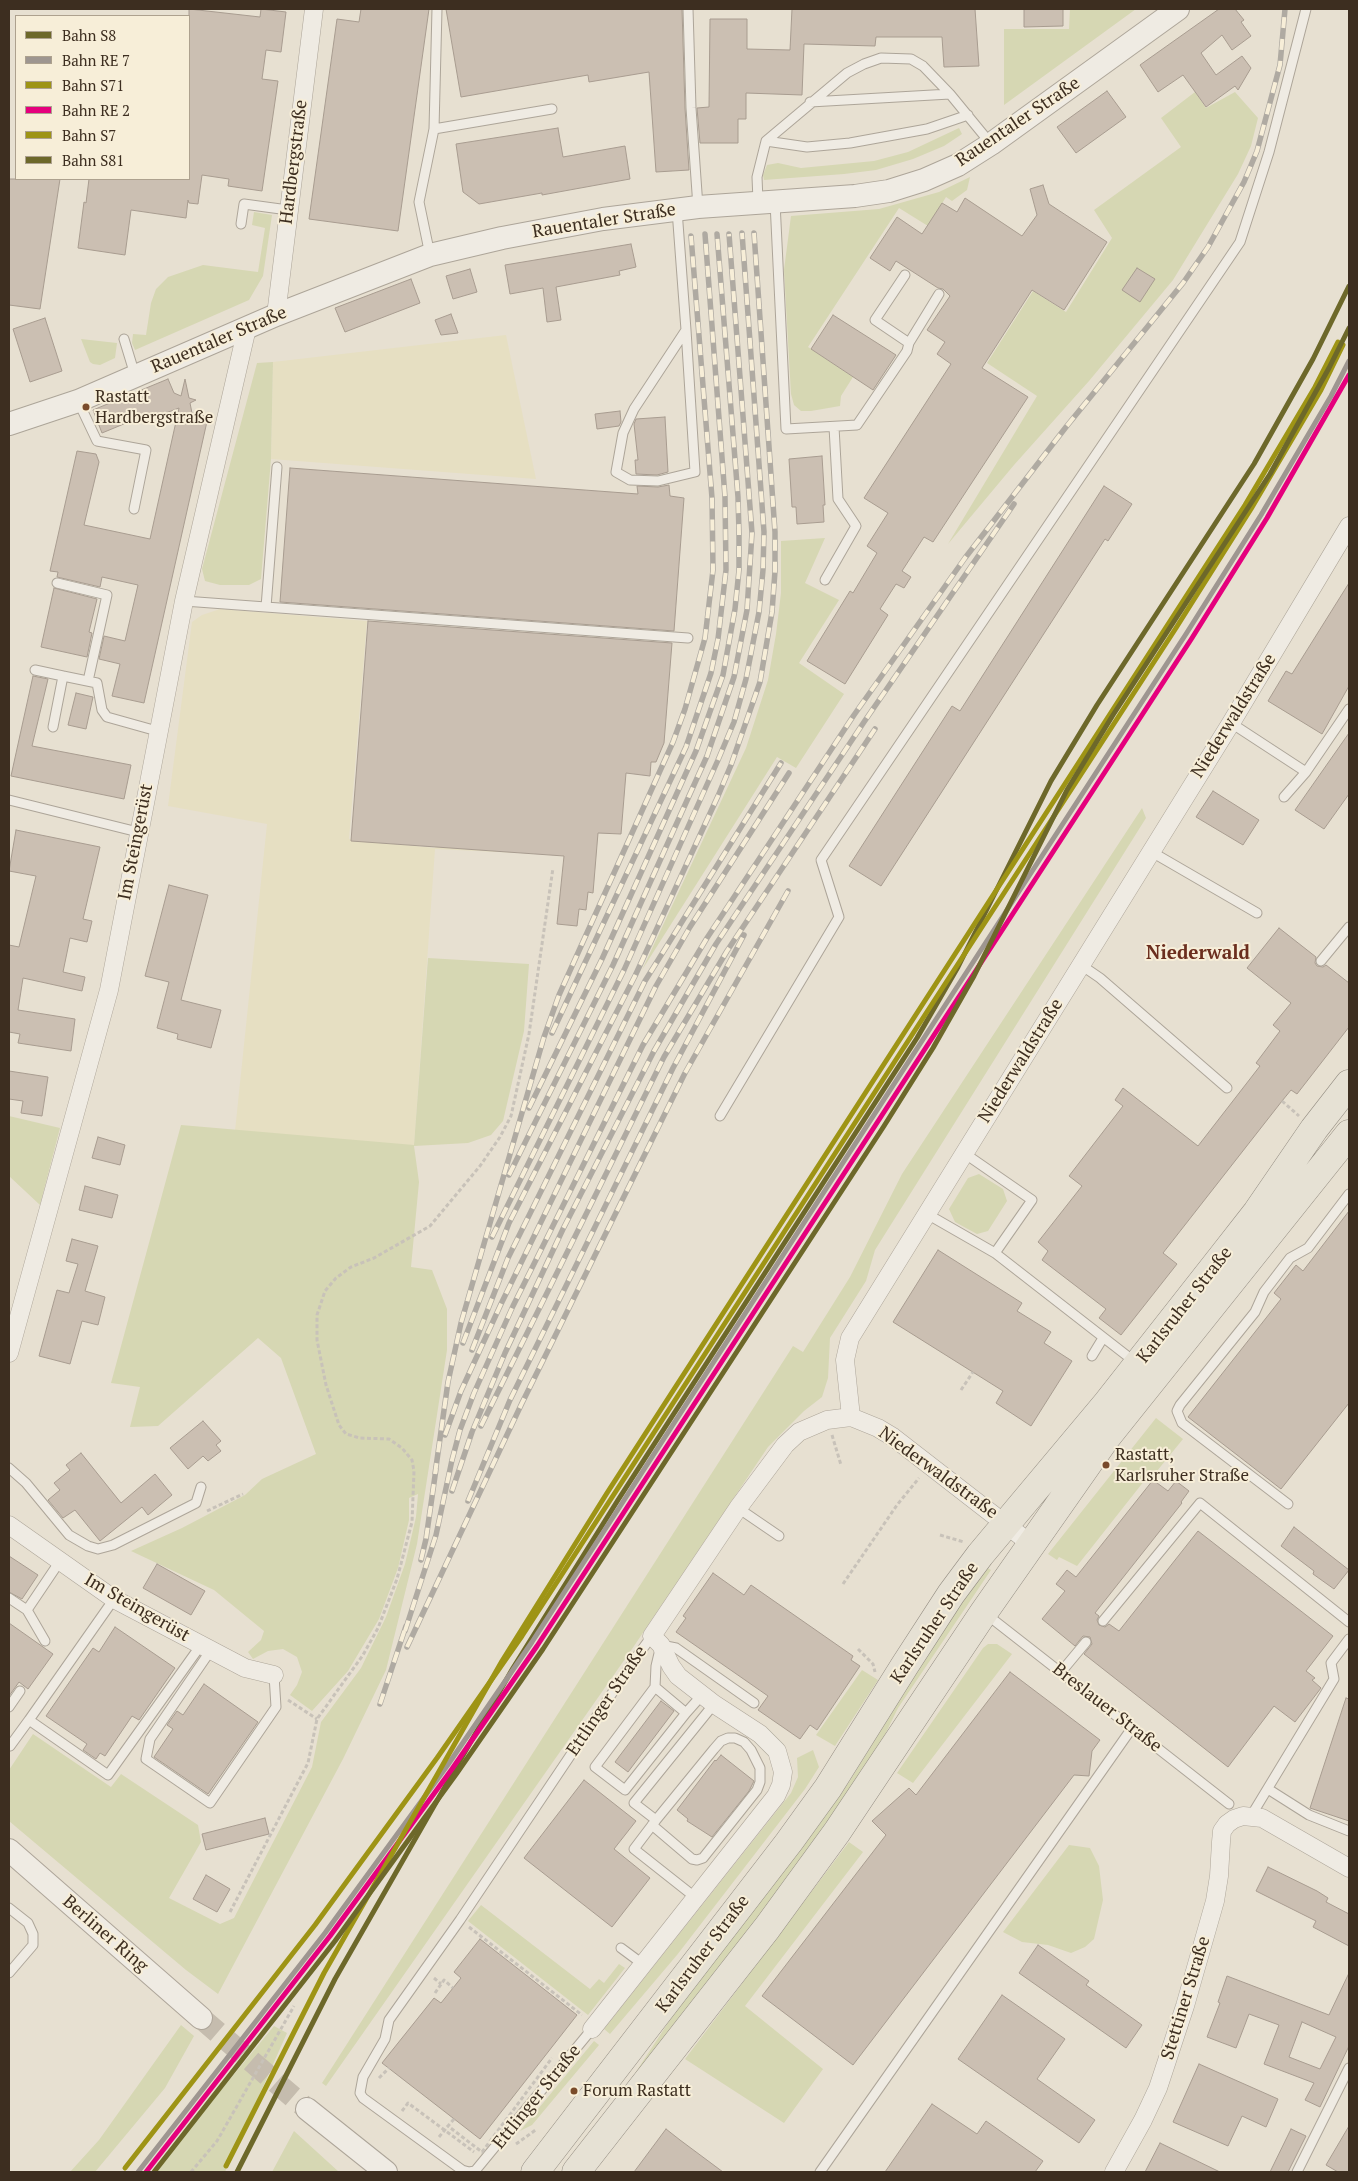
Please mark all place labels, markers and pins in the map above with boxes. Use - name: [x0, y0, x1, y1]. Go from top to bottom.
- place label: Rastatt Hardbergstraße: [95, 387, 213, 427]
- marker: Rastatt Hardbergstraße: [81, 402, 91, 412]
- place label: Rastatt, Karlsruher Straße: [1115, 1445, 1249, 1485]
- marker: Rastatt, Karlsruher Straße: [1101, 1460, 1111, 1470]
- place label: Forum Rastatt: [583, 2081, 691, 2101]
- marker: Forum Rastatt: [569, 2086, 579, 2096]

